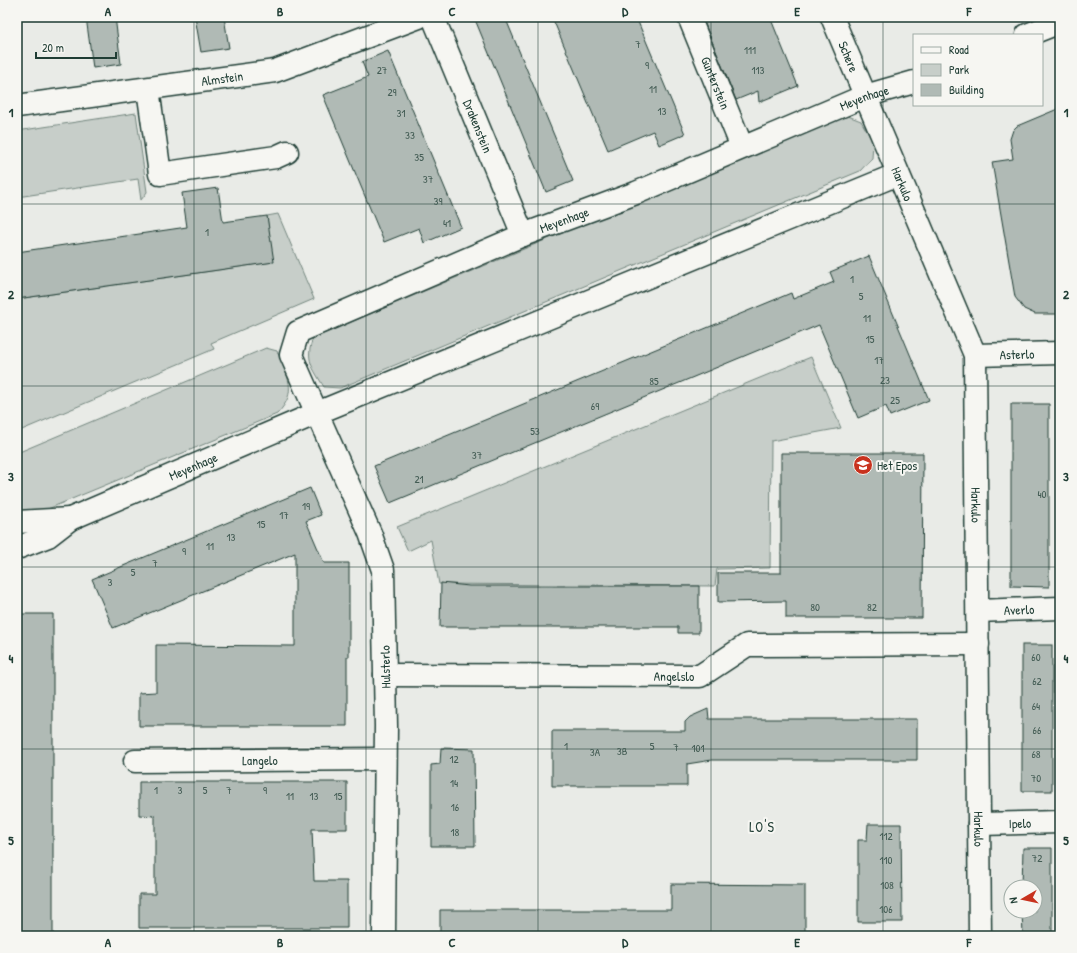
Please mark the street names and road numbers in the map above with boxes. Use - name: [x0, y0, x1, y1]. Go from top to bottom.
- street label: Schere: [834, 38, 863, 75]
- street label: Gunterstein: [697, 54, 735, 112]
- street label: Almstein: [200, 66, 244, 90]
- street label: Meyenhage: [837, 81, 891, 115]
- street label: Drakenstein: [459, 97, 497, 156]
- street label: Harkulo: [887, 164, 918, 204]
- street label: Meyenhage: [537, 202, 591, 237]
- street label: Asterlo: [999, 345, 1035, 363]
- street label: Meyenhage: [166, 448, 220, 485]
- street label: Harkulo: [967, 487, 985, 523]
- street label: Averlo: [1003, 600, 1035, 619]
- street label: Hulsterlo: [376, 645, 394, 689]
- street label: Angelslo: [654, 667, 694, 685]
- street label: Langelo: [242, 751, 278, 769]
- street label: Harkulo: [970, 811, 988, 847]
- street label: Ipelo: [1008, 814, 1031, 832]

